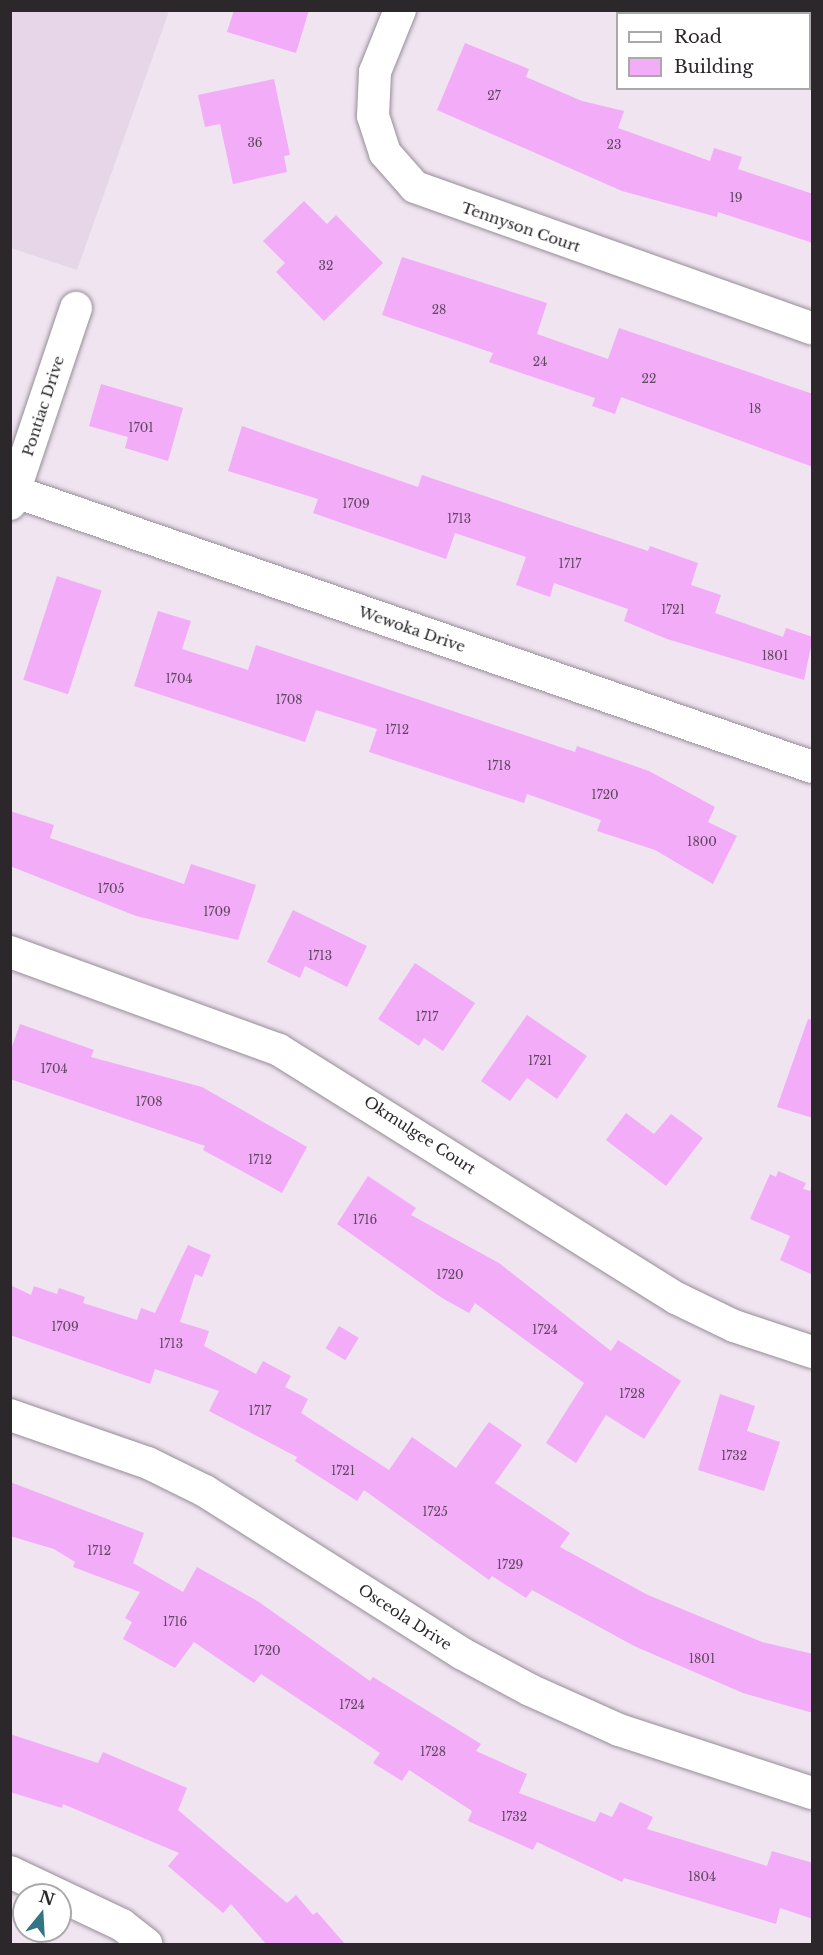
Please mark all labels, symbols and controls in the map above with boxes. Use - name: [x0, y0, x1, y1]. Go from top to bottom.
- legend: [616, 12, 811, 90]
- text: Road: [674, 26, 722, 48]
- text: Building: [674, 56, 753, 78]
- house number: 27: [487, 89, 501, 103]
- house number: 36: [247, 136, 263, 150]
- house number: 23: [607, 138, 621, 152]
- house number: 19: [729, 191, 743, 205]
- street label: Tennyson Court: [459, 198, 583, 256]
- house number: 32: [319, 259, 333, 273]
- house number: 28: [432, 303, 446, 317]
- street label: Pontiac Drive: [18, 354, 68, 458]
- house number: 24: [533, 355, 547, 369]
- house number: 22: [642, 372, 656, 386]
- house number: 18: [749, 402, 761, 416]
- house number: 1701: [128, 421, 154, 435]
- house number: 1709: [342, 497, 370, 511]
- house number: 1713: [447, 512, 471, 526]
- house number: 1717: [559, 557, 581, 571]
- street label: Wewoka Drive: [356, 602, 468, 656]
- house number: 1721: [661, 603, 685, 617]
- house number: 1801: [762, 649, 788, 663]
- house number: 1704: [166, 672, 192, 686]
- house number: 1708: [275, 693, 303, 707]
- house number: 1712: [385, 723, 409, 737]
- house number: 1718: [487, 759, 511, 773]
- house number: 1720: [591, 788, 619, 802]
- house number: 1800: [687, 835, 717, 849]
- house number: 1705: [98, 882, 124, 896]
- house number: 1709: [203, 905, 231, 919]
- house number: 1713: [308, 949, 332, 963]
- house number: 1717: [416, 1010, 438, 1024]
- house number: 1721: [528, 1054, 552, 1068]
- house number: 1704: [41, 1062, 67, 1076]
- street label: Okmulgee Court: [361, 1092, 479, 1178]
- house number: 1708: [135, 1095, 163, 1109]
- house number: 1712: [248, 1153, 272, 1167]
- house number: 1716: [353, 1213, 377, 1227]
- house number: 1720: [436, 1268, 464, 1282]
- house number: 1709: [51, 1320, 79, 1334]
- house number: 1724: [532, 1323, 558, 1337]
- house number: 1713: [159, 1337, 183, 1351]
- house number: 1728: [619, 1387, 645, 1401]
- house number: 1717: [249, 1404, 271, 1418]
- house number: 1732: [721, 1449, 747, 1463]
- house number: 1721: [331, 1464, 355, 1478]
- house number: 1725: [422, 1505, 448, 1519]
- house number: 1712: [87, 1544, 111, 1558]
- house number: 1729: [497, 1558, 523, 1572]
- street label: Osceola Drive: [355, 1580, 455, 1654]
- house number: 1716: [163, 1615, 187, 1629]
- house number: 1720: [253, 1644, 281, 1658]
- house number: 1801: [689, 1652, 715, 1666]
- house number: 1724: [339, 1698, 365, 1712]
- house number: 1728: [420, 1745, 446, 1759]
- house number: 1732: [501, 1810, 527, 1824]
- house number: 1804: [688, 1870, 716, 1884]
- north arrow: [12, 1883, 72, 1943]
- text: N: [37, 1886, 57, 1910]

